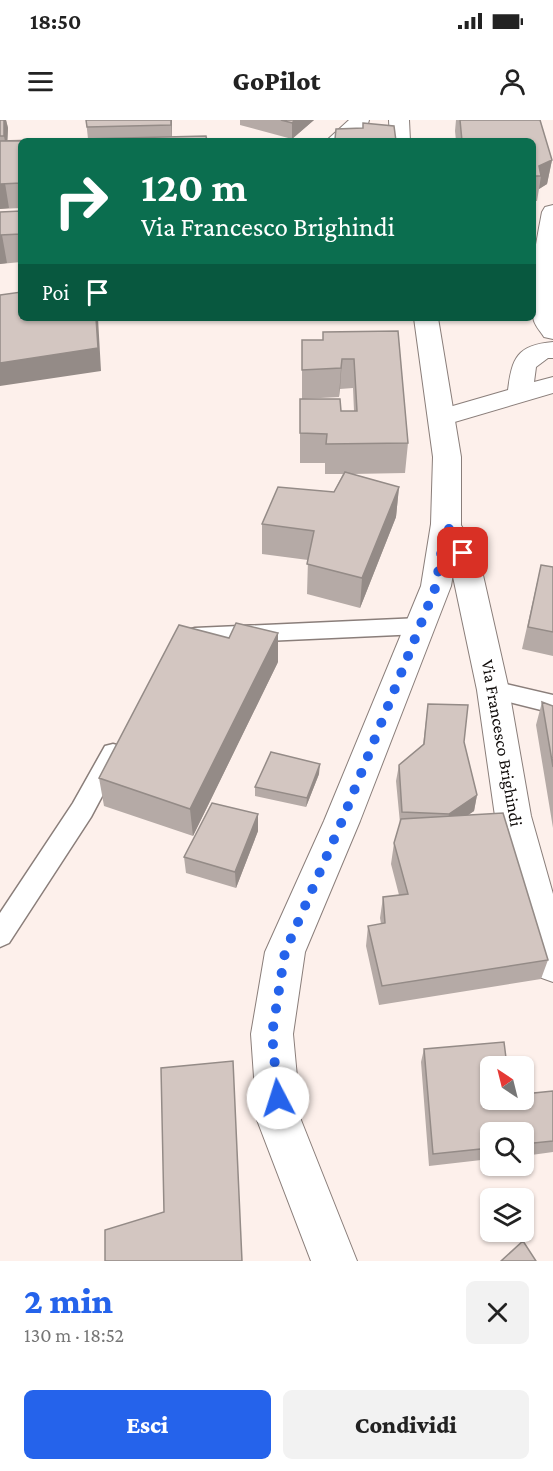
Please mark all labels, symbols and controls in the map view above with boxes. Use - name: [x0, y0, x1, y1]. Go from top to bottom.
- text: 18:50: [30, 9, 81, 34]
- icon: menu: [24, 65, 57, 98]
- icon: person: [496, 65, 529, 98]
- text: GoPilot: [232, 66, 321, 96]
- icon: right: [42, 162, 120, 240]
- text: 120 m: [141, 163, 247, 210]
- text: Via Francesco Brighindi: [141, 212, 395, 242]
- icon: arrive: [81, 276, 114, 309]
- text: Poi: [42, 280, 69, 305]
- pin: [437, 527, 488, 578]
- icon: arrive: [446, 536, 479, 569]
- street label: Via Francesco Brighindi: [477, 658, 527, 828]
- north arrow: [480, 1056, 534, 1110]
- map controls: [480, 1056, 534, 1242]
- position arrow: [246, 1066, 310, 1130]
- button: search: [480, 1122, 534, 1176]
- button: layers: [480, 1188, 534, 1242]
- text: 2 min: [24, 1281, 113, 1321]
- button: close: [466, 1281, 529, 1344]
- text: 130 m · 18:52: [24, 1324, 124, 1346]
- button: Esci: [24, 1390, 271, 1459]
- button: Condividi: [283, 1390, 529, 1459]

